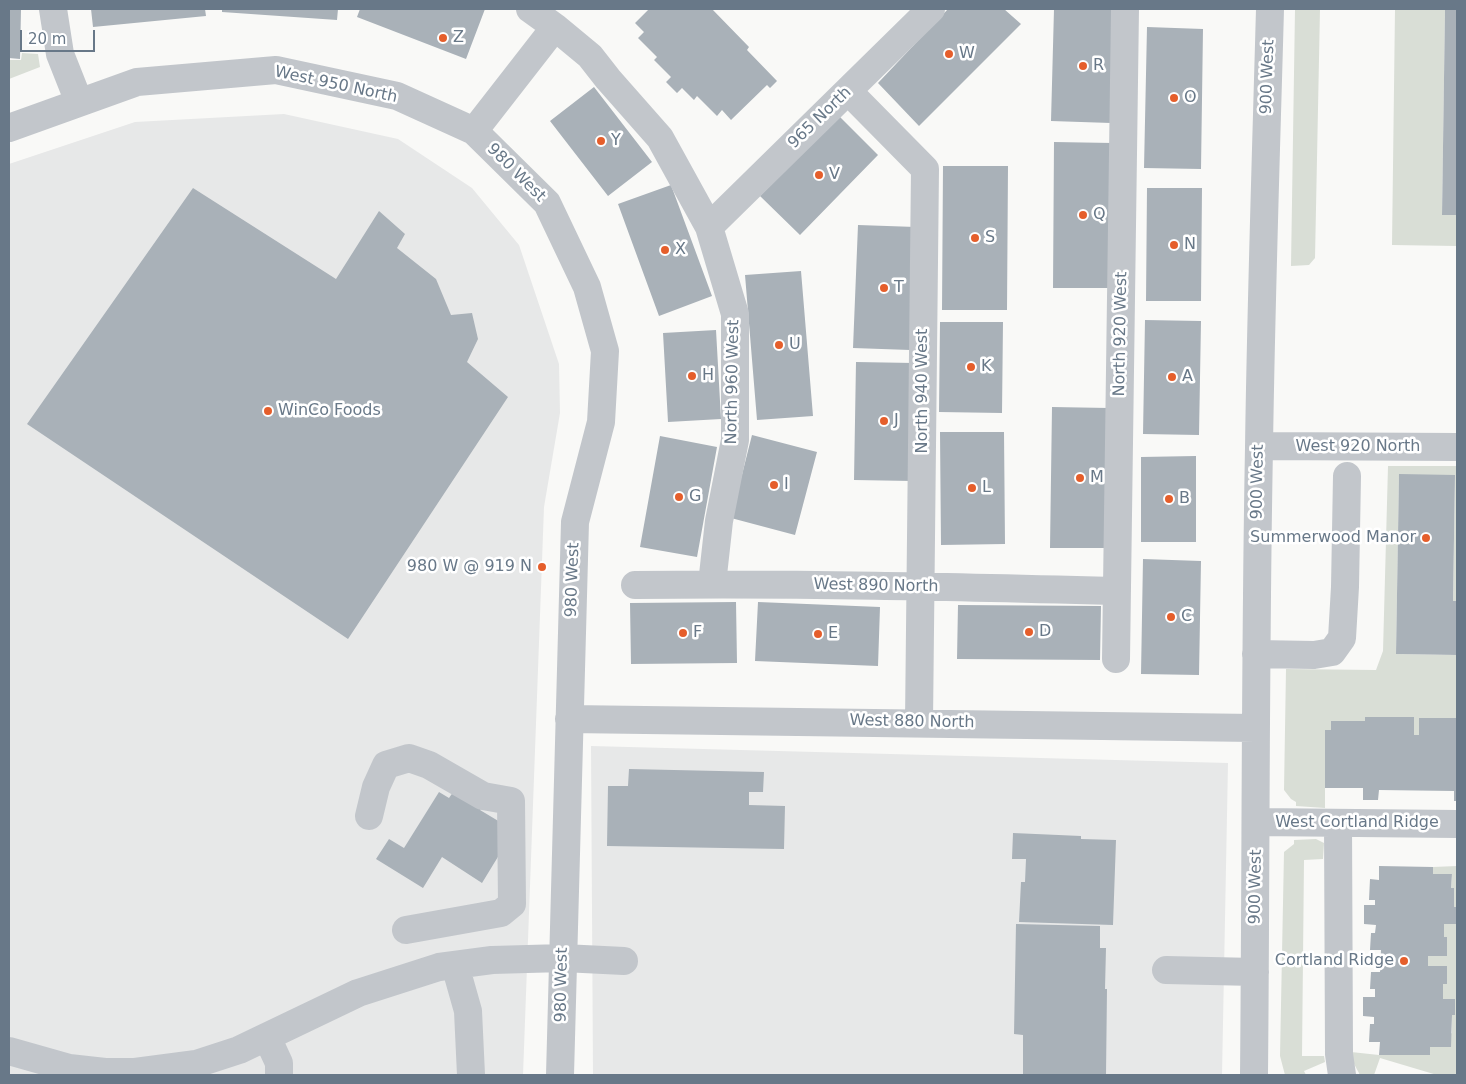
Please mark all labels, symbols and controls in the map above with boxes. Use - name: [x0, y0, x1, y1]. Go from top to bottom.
- scale bar: [22, 20, 98, 52]
- place label: Z: [453, 28, 464, 48]
- text: 20 m: [28, 30, 66, 48]
- marker: Z: [437, 32, 449, 44]
- street label: 900 West: [1257, 39, 1279, 115]
- place label: W: [959, 44, 975, 64]
- marker: W: [943, 48, 955, 60]
- place label: R: [1093, 56, 1104, 76]
- marker: R: [1077, 60, 1089, 72]
- street label: West 950 North: [273, 63, 399, 107]
- street label: 965 North: [784, 83, 856, 153]
- place label: O: [1184, 88, 1197, 108]
- marker: O: [1168, 92, 1180, 104]
- place label: Y: [611, 131, 621, 151]
- marker: Y: [595, 135, 607, 147]
- street label: 980 West: [483, 140, 549, 206]
- place label: V: [829, 165, 840, 185]
- marker: V: [813, 169, 825, 181]
- place label: Q: [1093, 205, 1106, 225]
- marker: Q: [1077, 209, 1089, 221]
- place label: S: [985, 228, 995, 248]
- marker: S: [969, 232, 981, 244]
- place label: N: [1184, 235, 1196, 255]
- marker: N: [1168, 239, 1180, 251]
- place label: X: [675, 240, 686, 260]
- marker: X: [659, 244, 671, 256]
- street label: North 920 West: [1110, 271, 1132, 397]
- place label: T: [894, 278, 904, 298]
- marker: T: [878, 282, 890, 294]
- street label: North 960 West: [722, 319, 744, 445]
- street label: North 940 West: [913, 329, 933, 453]
- place label: U: [789, 335, 801, 355]
- marker: U: [773, 339, 785, 351]
- place label: K: [981, 357, 991, 377]
- marker: K: [965, 361, 977, 373]
- place label: H: [702, 366, 714, 386]
- place label: A: [1182, 367, 1193, 387]
- marker: H: [686, 370, 698, 382]
- marker: A: [1166, 371, 1178, 383]
- place label: WinCo Foods: [278, 401, 381, 421]
- marker: WinCo Foods: [262, 405, 274, 417]
- place label: J: [894, 411, 899, 431]
- marker: J: [878, 415, 890, 427]
- street label: West 920 North: [1296, 437, 1420, 457]
- street label: 900 West: [1248, 444, 1268, 520]
- place label: M: [1090, 468, 1104, 488]
- marker: M: [1074, 472, 1086, 484]
- place label: I: [784, 475, 789, 495]
- place label: L: [982, 478, 991, 498]
- marker: I: [768, 479, 780, 491]
- marker: L: [966, 482, 978, 494]
- place label: G: [689, 487, 701, 507]
- place label: B: [1179, 489, 1190, 509]
- marker: G: [673, 491, 685, 503]
- marker: B: [1163, 493, 1175, 505]
- place label: Summerwood Manor: [1250, 528, 1416, 548]
- marker: Summerwood Manor: [1420, 532, 1432, 544]
- street label: 980 West: [562, 542, 584, 618]
- place label: 980 W @ 919 N: [407, 557, 532, 577]
- marker: 980 W @ 919 N: [536, 561, 548, 573]
- street label: West 890 North: [813, 575, 939, 597]
- place label: C: [1181, 607, 1192, 627]
- marker: C: [1165, 611, 1177, 623]
- place label: D: [1039, 622, 1051, 642]
- place label: F: [693, 623, 702, 643]
- place label: E: [828, 624, 838, 644]
- marker: D: [1023, 626, 1035, 638]
- marker: F: [677, 627, 689, 639]
- marker: E: [812, 628, 824, 640]
- street label: West 880 North: [849, 711, 975, 733]
- street label: West Cortland Ridge: [1275, 813, 1439, 833]
- street label: 900 West: [1246, 849, 1266, 925]
- street label: 980 West: [552, 947, 572, 1023]
- place label: Cortland Ridge: [1275, 951, 1394, 971]
- marker: Cortland Ridge: [1398, 955, 1410, 967]

